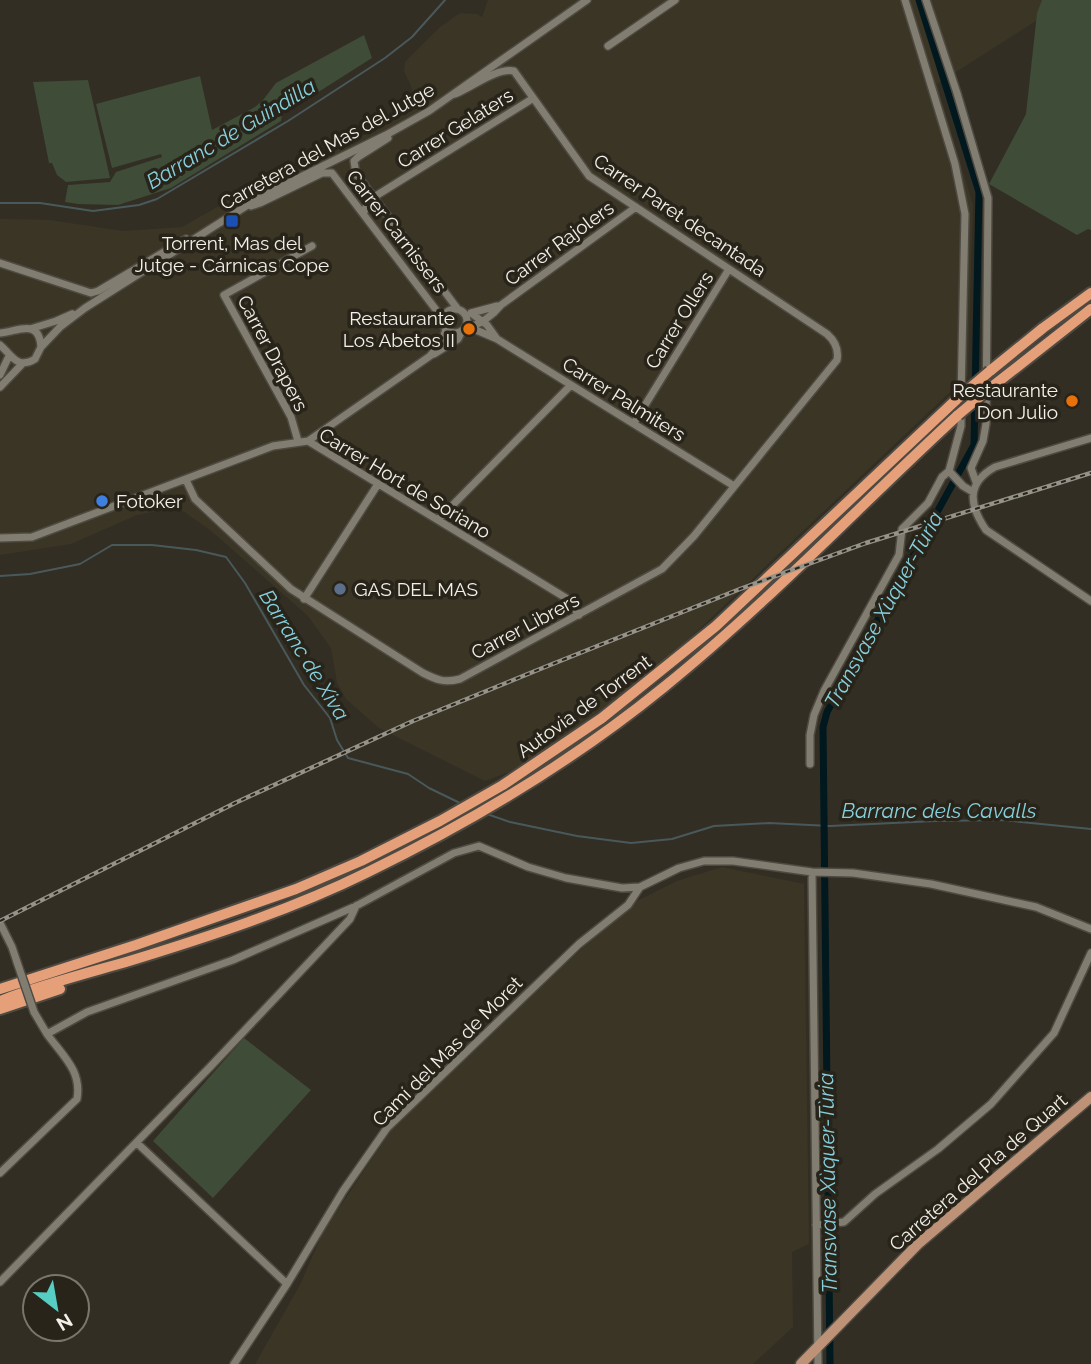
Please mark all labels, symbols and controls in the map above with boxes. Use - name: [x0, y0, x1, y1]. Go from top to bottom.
- water label: Barranc de Guindilla: [142, 73, 320, 194]
- street label: Carretera del Mas del Jutge: [216, 78, 438, 214]
- street label: Carrer Gelaters: [393, 84, 517, 172]
- street label: Carrer Paret decantada: [590, 149, 770, 281]
- street label: Carrer Carnissers: [342, 165, 452, 297]
- street label: Carrer Rajolers: [500, 196, 618, 290]
- marker: Torrent, Mas del Jutge - Cárnicas Cope: [224, 213, 240, 229]
- place label: Torrent, Mas del Jutge - Cárnicas Cope: [135, 232, 329, 276]
- street label: Carrer Ollers: [640, 267, 718, 373]
- street label: Carrer Drapers: [233, 291, 313, 415]
- place label: Restaurante Los Abetos II: [343, 307, 455, 351]
- marker: Restaurante Los Abetos II: [461, 321, 477, 337]
- street label: Carrer Palmiters: [559, 352, 689, 446]
- place label: Restaurante Don Julio: [952, 379, 1058, 423]
- marker: Restaurante Don Julio: [1064, 393, 1080, 409]
- street label: Carrer Hort de Soriano: [315, 423, 495, 543]
- place label: Fotoker: [116, 490, 183, 512]
- marker: Fotoker: [94, 493, 110, 509]
- water label: Transvase Xùquer-Tùria: [819, 507, 948, 712]
- place label: GAS DEL MAS: [354, 578, 478, 600]
- marker: GAS DEL MAS: [332, 581, 348, 597]
- water label: Barranc de Xiva: [254, 585, 355, 725]
- street label: Carrer Librers: [467, 588, 583, 664]
- street label: Autovia de Torrent: [513, 650, 656, 762]
- water label: Barranc dels Cavalls: [841, 798, 1037, 823]
- street label: Camí del Mas de Moret: [368, 971, 527, 1130]
- water label: Transvase Xùquer-Tùria: [813, 1072, 842, 1294]
- street label: Carretera del Pla de Quart: [885, 1088, 1072, 1255]
- north arrow: [21, 1273, 91, 1343]
- text: N: [53, 1309, 77, 1336]

